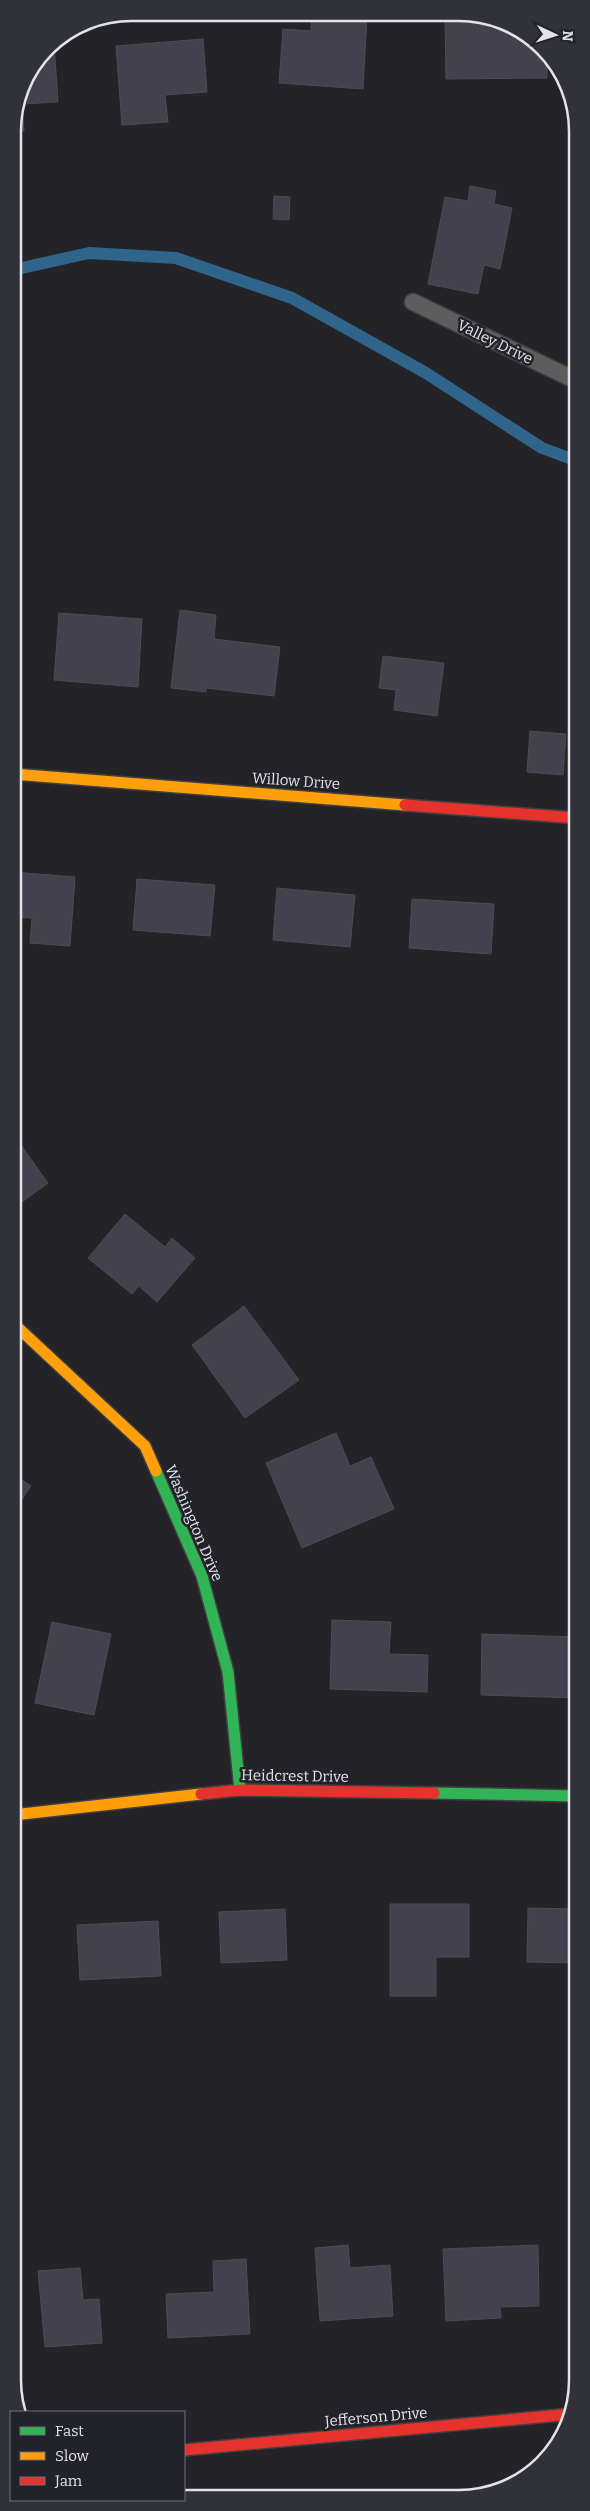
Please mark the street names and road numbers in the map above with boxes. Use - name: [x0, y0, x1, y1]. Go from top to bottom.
- street label: Valley Drive: [454, 316, 536, 368]
- street label: Willow Drive: [251, 769, 341, 793]
- street label: Washington Drive: [161, 1462, 227, 1584]
- street label: Heidcrest Drive: [241, 1766, 349, 1786]
- street label: Jefferson Drive: [323, 2404, 428, 2431]

